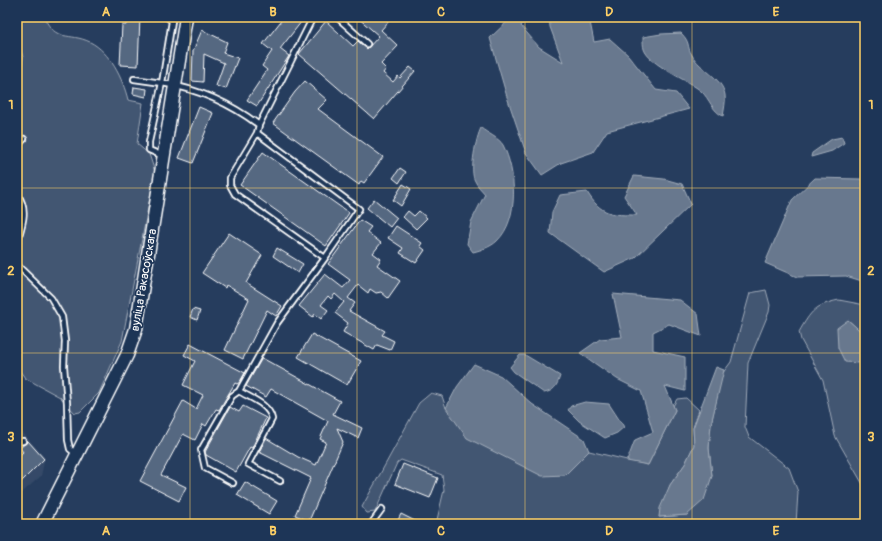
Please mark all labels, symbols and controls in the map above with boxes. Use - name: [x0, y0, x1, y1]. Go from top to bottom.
- text: A: [102, 4, 111, 20]
- text: B: [269, 4, 277, 20]
- text: C: [437, 4, 445, 20]
- text: D: [605, 4, 613, 20]
- text: E: [773, 4, 780, 20]
- text: 1: [8, 97, 14, 113]
- text: 1: [868, 97, 874, 113]
- street label: вуліца Ракасоўскага: [128, 227, 160, 332]
- text: 2: [7, 263, 15, 279]
- text: 2: [867, 263, 875, 279]
- text: 3: [7, 429, 15, 445]
- text: 3: [867, 429, 875, 445]
- text: A: [102, 523, 111, 539]
- text: B: [269, 523, 277, 539]
- text: C: [437, 523, 445, 539]
- text: D: [605, 523, 613, 539]
- text: E: [773, 523, 780, 539]

